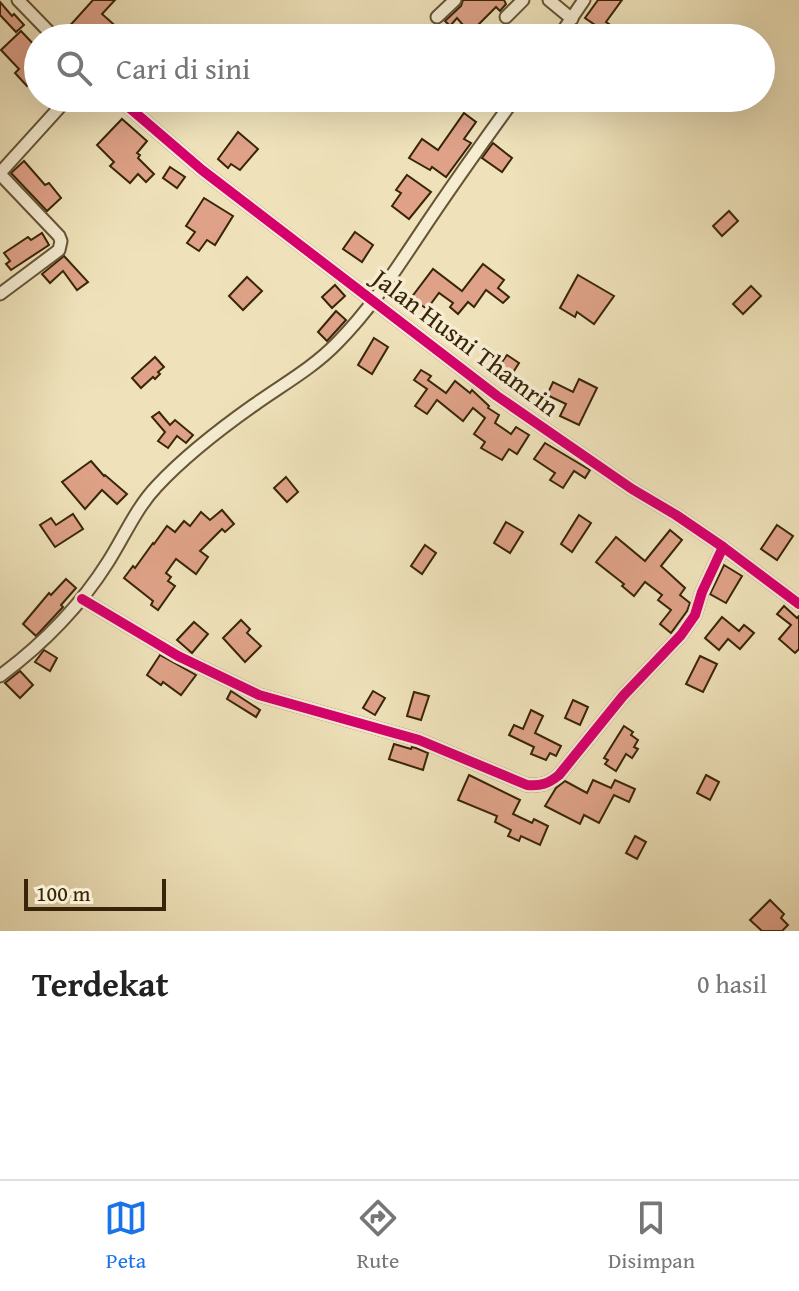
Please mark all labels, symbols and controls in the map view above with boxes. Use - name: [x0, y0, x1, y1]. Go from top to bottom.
- search box: [24, 24, 775, 112]
- icon: search: [52, 46, 96, 90]
- text: Cari di sini: [116, 46, 251, 90]
- street label: Jalan Husni Thamrin: [362, 257, 568, 426]
- scale bar: [24, 875, 166, 911]
- text: 100 m: [36, 877, 91, 909]
- text: Terdekat: [32, 959, 169, 1008]
- text: 0 hasil: [697, 964, 767, 1003]
- tab: Peta: [104, 1196, 148, 1276]
- tab: Rute: [356, 1196, 400, 1276]
- tab: Disimpan: [608, 1196, 695, 1276]

